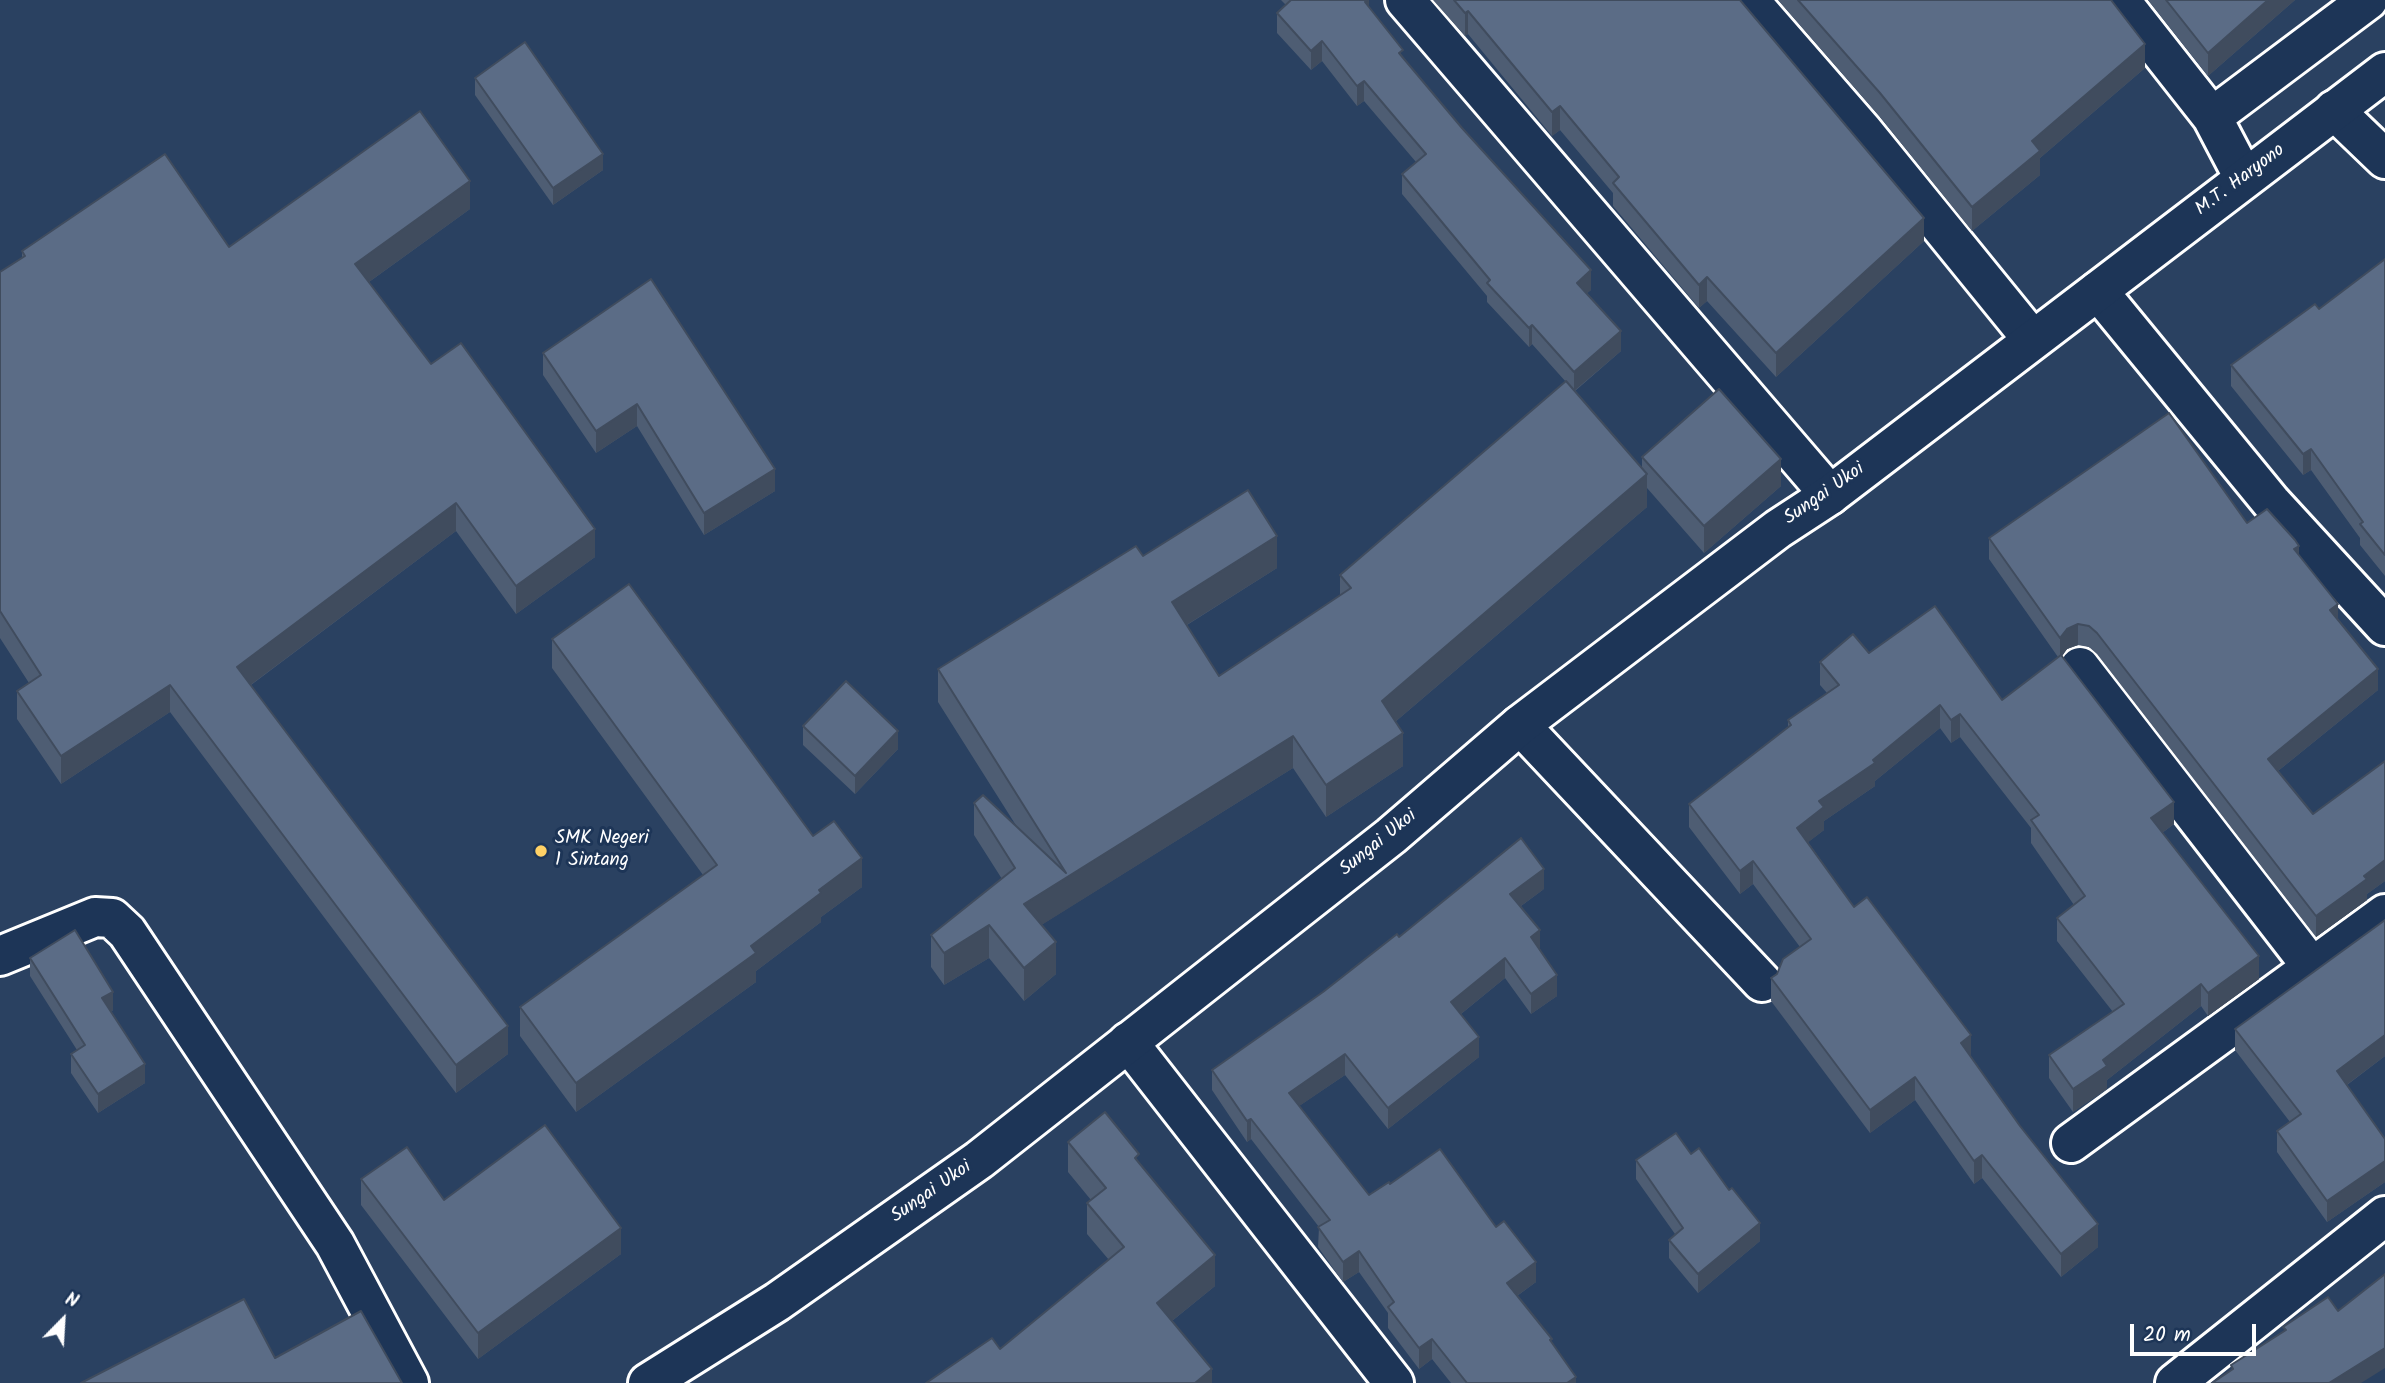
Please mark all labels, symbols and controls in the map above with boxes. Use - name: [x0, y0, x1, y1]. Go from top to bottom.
- street label: M.T. Haryono: [2192, 140, 2290, 222]
- street label: Sungai Ukoi: [1780, 459, 1870, 531]
- street label: Sungai Ukoi: [1336, 806, 1422, 882]
- place label: SMK Negeri 1 Sintang: [555, 829, 649, 873]
- marker: SMK Negeri 1 Sintang: [533, 843, 549, 859]
- street label: Sungai Ukoi: [887, 1157, 977, 1229]
- north arrow: [28, 1285, 98, 1355]
- text: N: [60, 1285, 83, 1317]
- scale bar: [2133, 1310, 2259, 1354]
- text: 20 m: [2143, 1319, 2191, 1352]

